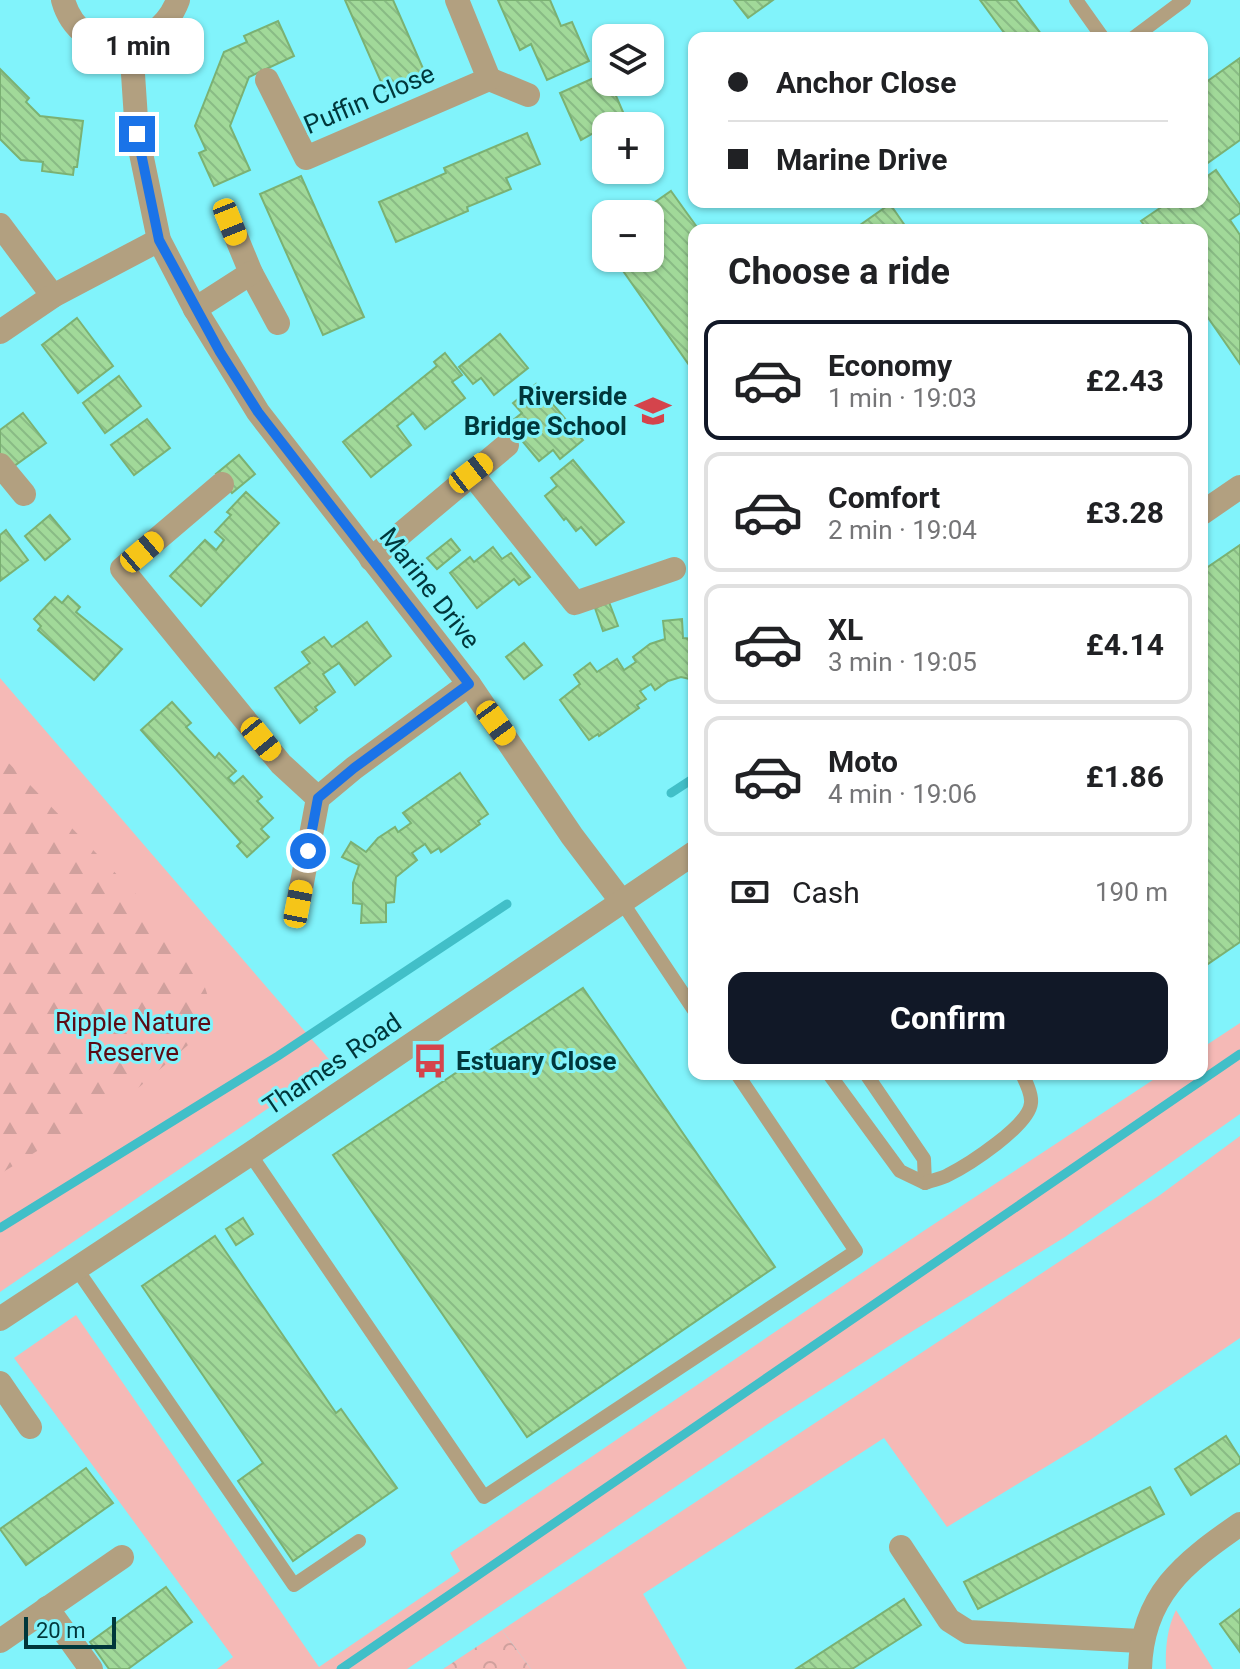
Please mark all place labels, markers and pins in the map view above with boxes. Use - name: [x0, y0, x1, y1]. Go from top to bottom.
- place label: Riverside Bridge School: [464, 381, 627, 441]
- school or university icon: Riverside Bridge School: [634, 392, 672, 430]
- bus stop icon: Estuary Close: [411, 1042, 449, 1080]
- place label: Estuary Close: [456, 1046, 617, 1076]

